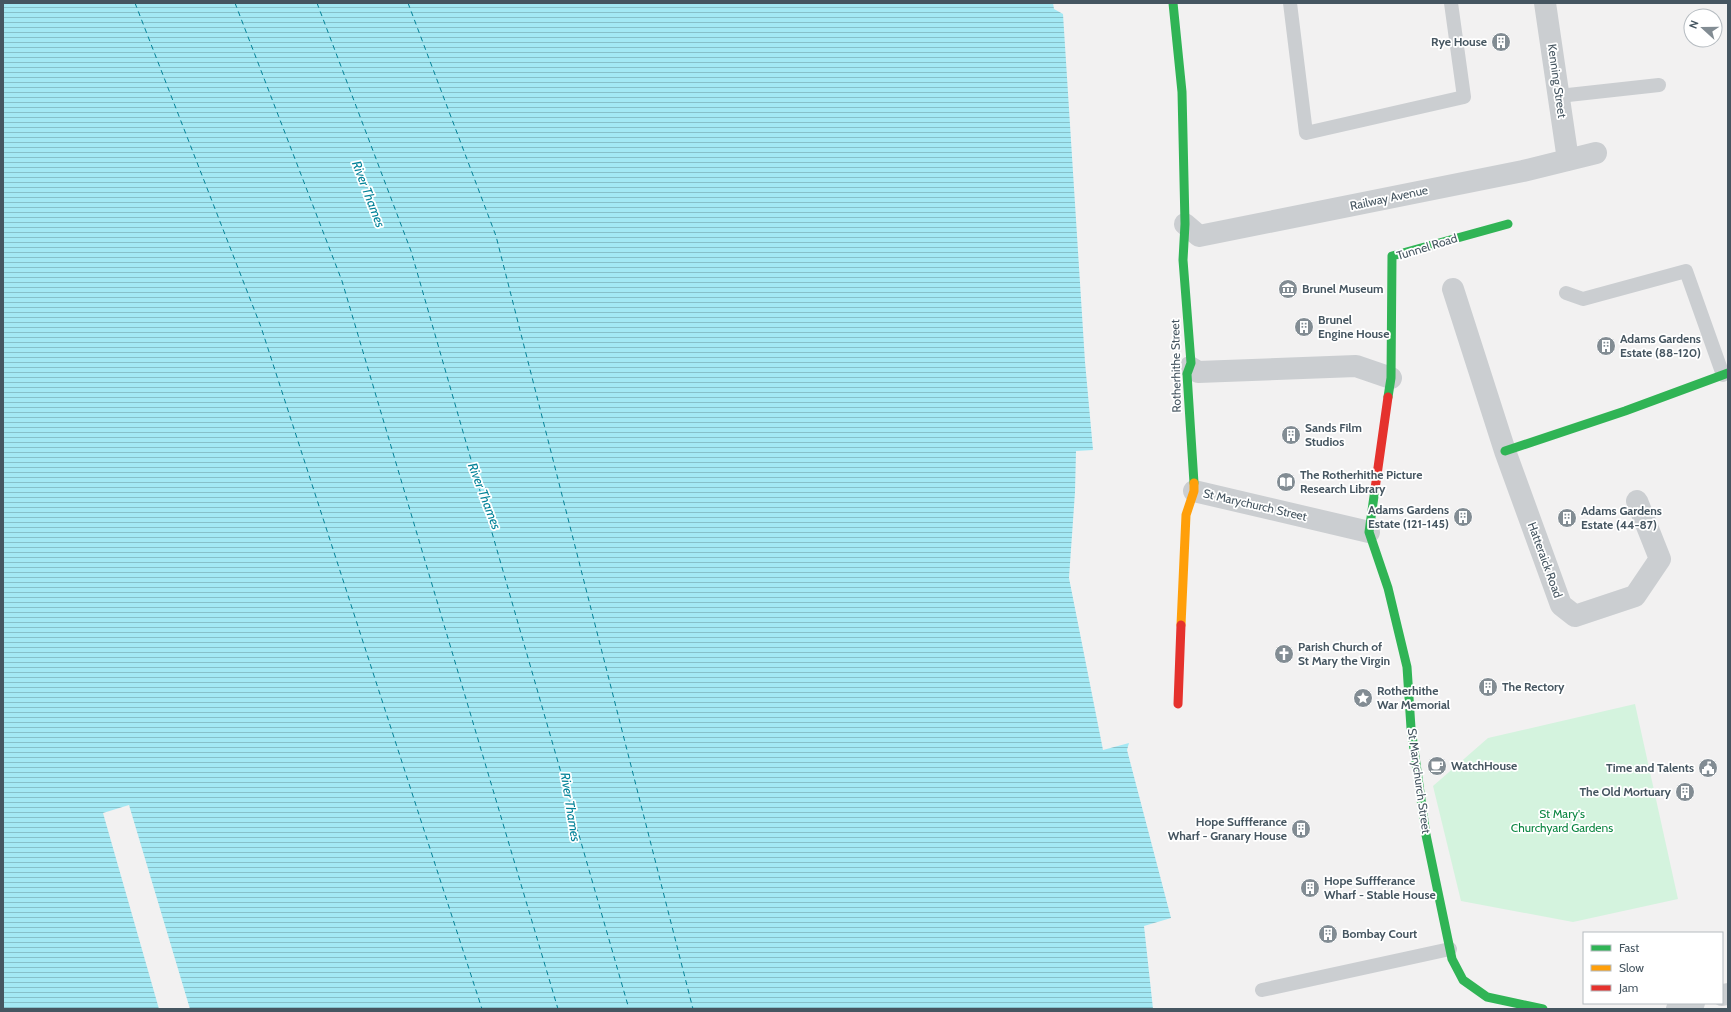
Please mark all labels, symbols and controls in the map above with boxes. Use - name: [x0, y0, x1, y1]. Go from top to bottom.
- north arrow: [1683, 8, 1723, 48]
- text: N: [1686, 18, 1702, 31]
- building icon: Rye House: [1490, 31, 1512, 53]
- place label: Rye House: [1431, 34, 1487, 49]
- street label: Kenning Street: [1545, 43, 1570, 119]
- water label: River Thames: [349, 158, 389, 230]
- street label: Railway Avenue: [1349, 182, 1429, 213]
- street label: Tunnel Road: [1395, 230, 1459, 263]
- museum icon: Brunel Museum: [1277, 278, 1299, 300]
- place label: Brunel Museum: [1302, 281, 1383, 296]
- place label: Brunel Engine House: [1318, 312, 1389, 341]
- building icon: Brunel Engine House: [1293, 316, 1315, 338]
- street label: Rotherhithe Street: [1167, 319, 1184, 413]
- place label: Adams Gardens Estate (88-120): [1620, 331, 1701, 360]
- building icon: Adams Gardens Estate (88-120): [1595, 335, 1617, 357]
- place label: Sands Film Studios: [1305, 420, 1362, 449]
- building icon: Sands Film Studios: [1280, 424, 1302, 446]
- water label: River Thames: [465, 460, 505, 532]
- place label: The Rotherhithe Picture Research Library: [1300, 467, 1422, 496]
- library icon: The Rotherhithe Picture Research Library: [1275, 471, 1297, 493]
- street label: St Marychurch Street: [1202, 485, 1308, 524]
- place label: Adams Gardens Estate (121-145): [1368, 502, 1449, 531]
- place label: Adams Gardens Estate (44-87): [1581, 503, 1662, 532]
- building icon: Adams Gardens Estate (121-145): [1452, 506, 1474, 528]
- building icon: Adams Gardens Estate (44-87): [1556, 507, 1578, 529]
- street label: Hatteraick Road: [1525, 520, 1566, 600]
- place label: Parish Church of St Mary the Virgin: [1298, 639, 1390, 668]
- church icon: Parish Church of St Mary the Virgin: [1273, 643, 1295, 665]
- building icon: The Rectory: [1477, 676, 1499, 698]
- place label: The Rectory: [1502, 679, 1565, 694]
- place label: Rotherhithe War Memorial: [1377, 683, 1450, 712]
- place icon: Rotherhithe War Memorial: [1352, 687, 1374, 709]
- street label: St Marychurch Street: [1405, 727, 1434, 835]
- cafe icon: WatchHouse: [1426, 755, 1448, 777]
- public building icon: Time and Talents: [1697, 757, 1719, 779]
- place label: WatchHouse: [1451, 758, 1517, 773]
- place label: Time and Talents: [1606, 760, 1694, 775]
- water label: River Thames: [558, 771, 584, 843]
- building icon: The Old Mortuary: [1674, 781, 1696, 803]
- place label: The Old Mortuary: [1579, 784, 1672, 799]
- park label: St Mary's Churchyard Gardens: [1511, 806, 1613, 835]
- place label: Hope Suffferance Wharf - Granary House: [1168, 814, 1287, 843]
- building icon: Hope Suffferance Wharf - Granary House: [1290, 818, 1312, 840]
- place label: Hope Suffferance Wharf - Stable House: [1324, 873, 1436, 902]
- building icon: Hope Suffferance Wharf - Stable House: [1299, 877, 1321, 899]
- building icon: Bombay Court: [1317, 923, 1339, 945]
- place label: Bombay Court: [1342, 926, 1417, 941]
- legend: [1583, 932, 1723, 1004]
- text: Fast: [1619, 940, 1639, 955]
- text: Slow: [1619, 960, 1644, 975]
- text: Jam: [1618, 980, 1638, 995]

